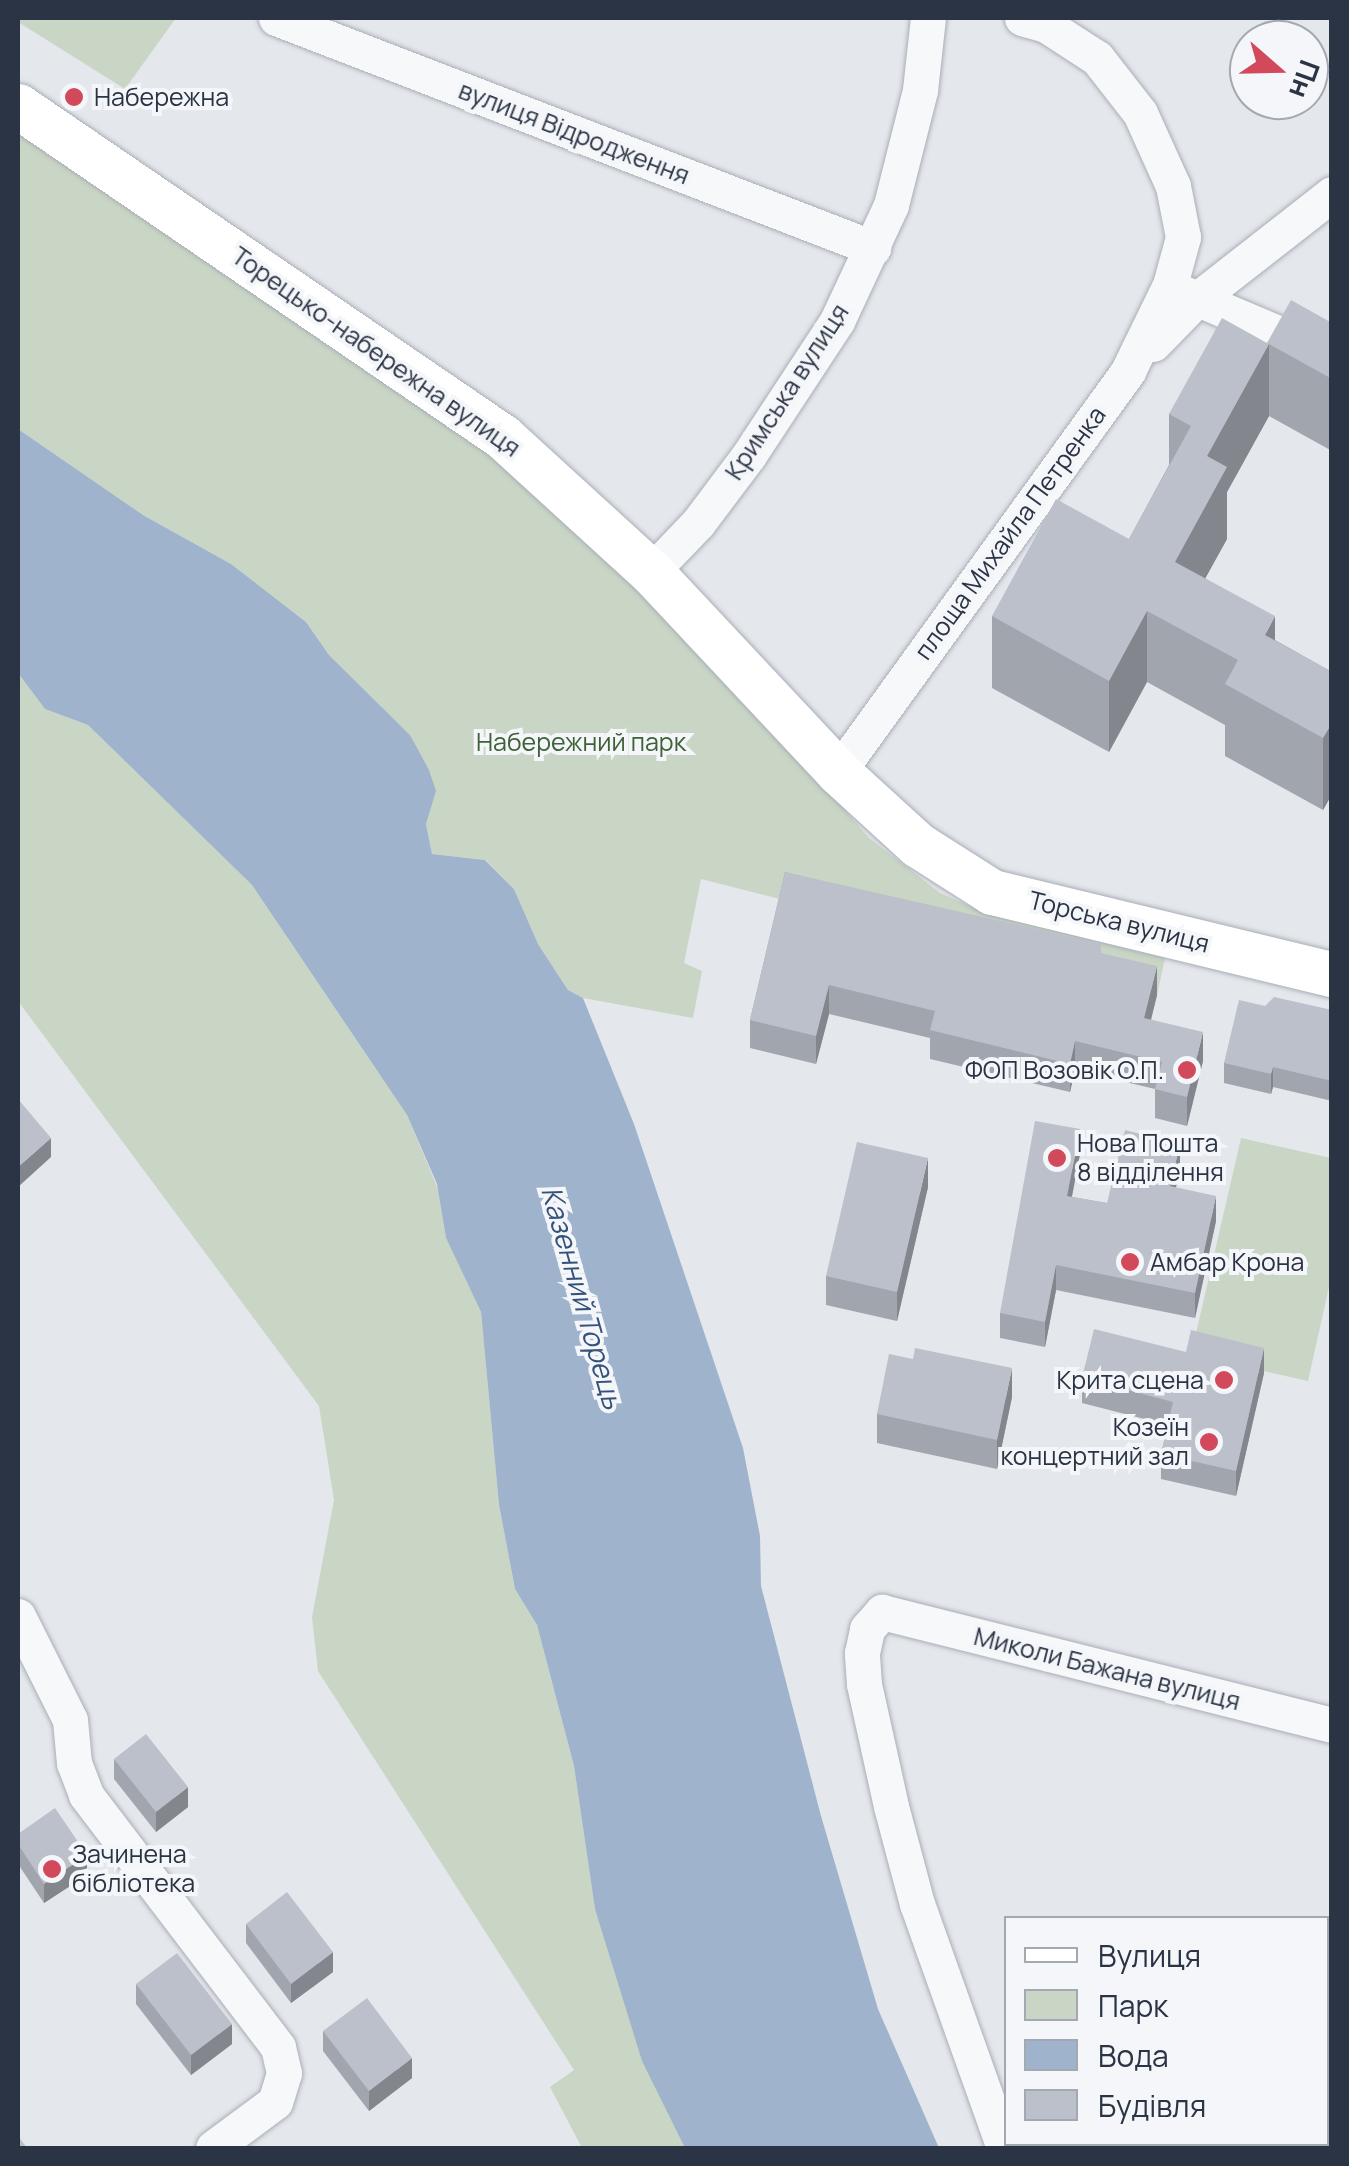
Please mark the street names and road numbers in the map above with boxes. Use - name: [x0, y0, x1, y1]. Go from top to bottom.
- street label: вулиця Відродження: [454, 75, 694, 191]
- street label: Торецько-набережна вулиця: [226, 241, 526, 463]
- street label: Кримська вулиця: [719, 298, 855, 486]
- street label: площа Михайла Петренка: [908, 401, 1112, 665]
- street label: Торська вулиця: [1026, 885, 1212, 959]
- street label: Миколи Бажана вулиця: [971, 1621, 1243, 1717]

